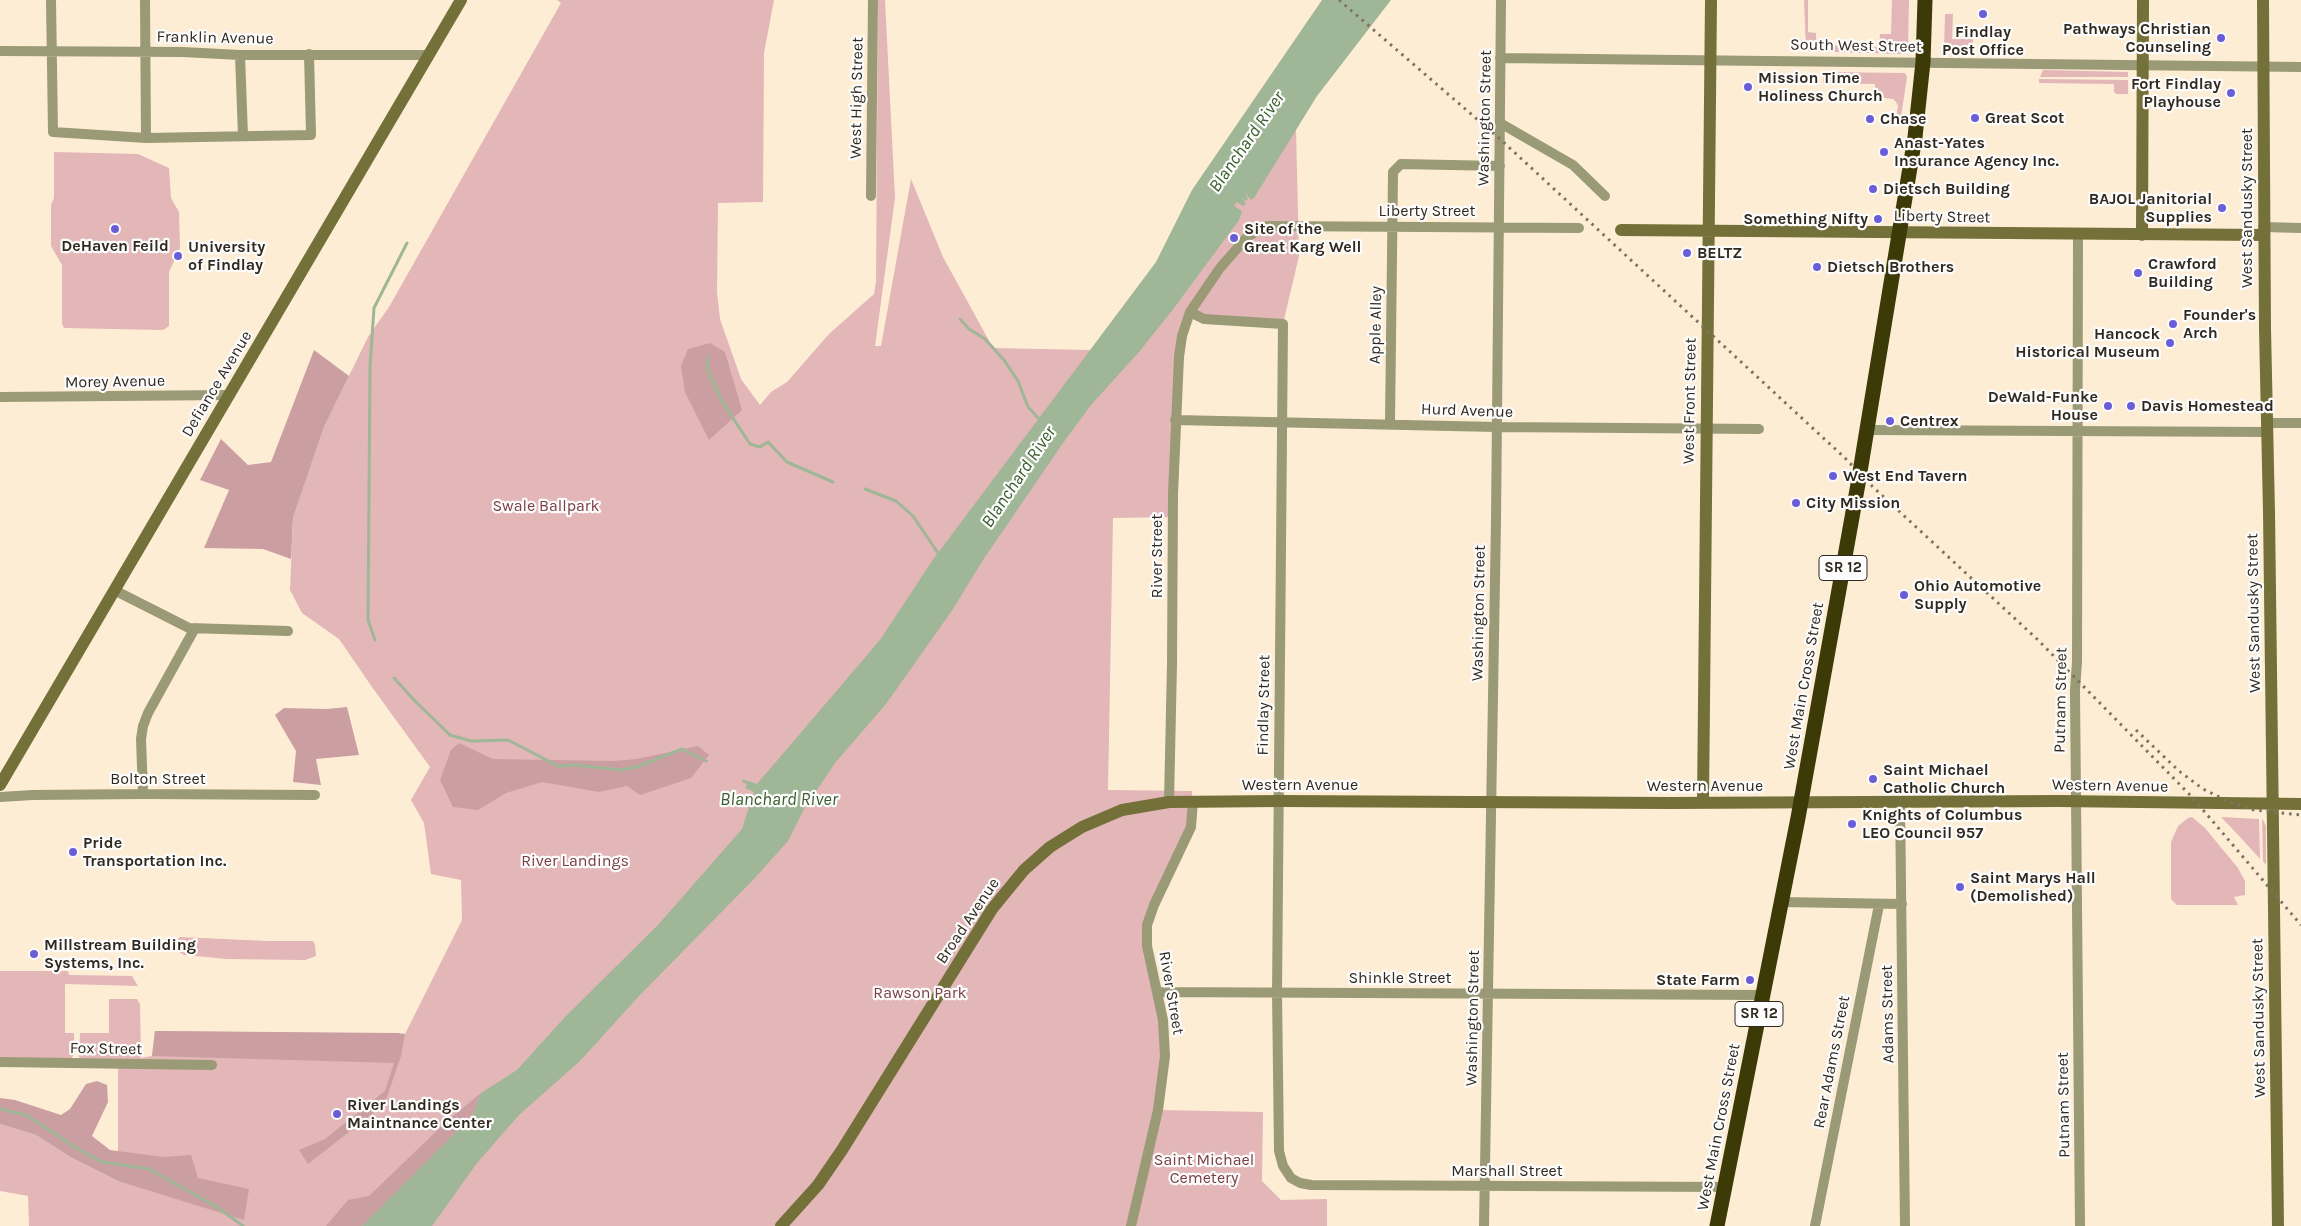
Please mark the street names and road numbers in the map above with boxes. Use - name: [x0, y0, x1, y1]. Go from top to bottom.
- street label: Franklin Avenue: [156, 27, 274, 49]
- street label: South West Street: [1790, 35, 1922, 57]
- street label: West High Street: [846, 37, 868, 159]
- street label: Washington Street: [1474, 50, 1496, 186]
- street label: West Sandusky Street: [2237, 128, 2257, 288]
- street label: Liberty Street: [1379, 201, 1475, 221]
- street label: Liberty Street: [1893, 207, 1991, 227]
- street label: Apple Alley: [1366, 286, 1386, 364]
- street label: Defiance Avenue: [178, 327, 256, 441]
- street label: West Front Street: [1679, 338, 1701, 464]
- street label: Morey Avenue: [65, 372, 165, 392]
- street label: Hurd Avenue: [1421, 400, 1513, 422]
- street label: River Street: [1147, 514, 1167, 598]
- street label: West Sandusky Street: [2243, 533, 2265, 693]
- street label: Washington Street: [1468, 545, 1490, 681]
- road number: SR 12: [1819, 556, 1867, 580]
- street label: West Main Cross Street: [1780, 601, 1828, 771]
- street label: Putnam Street: [2050, 647, 2072, 753]
- street label: Findlay Street: [1254, 654, 1274, 756]
- street label: Bolton Street: [110, 769, 206, 789]
- street label: Western Avenue: [1242, 775, 1358, 795]
- street label: Western Avenue: [2052, 775, 2168, 797]
- street label: Western Avenue: [1647, 776, 1763, 796]
- street label: Broad Avenue: [932, 875, 1004, 967]
- street label: West Sandusky Street: [2248, 938, 2270, 1098]
- street label: River Street: [1154, 950, 1188, 1036]
- street label: Washington Street: [1462, 950, 1484, 1086]
- street label: Adams Street: [1878, 965, 1898, 1063]
- street label: Shinkle Street: [1348, 968, 1452, 988]
- street label: Rear Adams Street: [1810, 994, 1854, 1130]
- road number: SR 12: [1735, 1002, 1783, 1026]
- street label: Fox Street: [70, 1039, 142, 1059]
- street label: West Main Cross Street: [1693, 1042, 1745, 1212]
- street label: Putnam Street: [2053, 1052, 2075, 1158]
- street label: Marshall Street: [1451, 1161, 1563, 1181]

